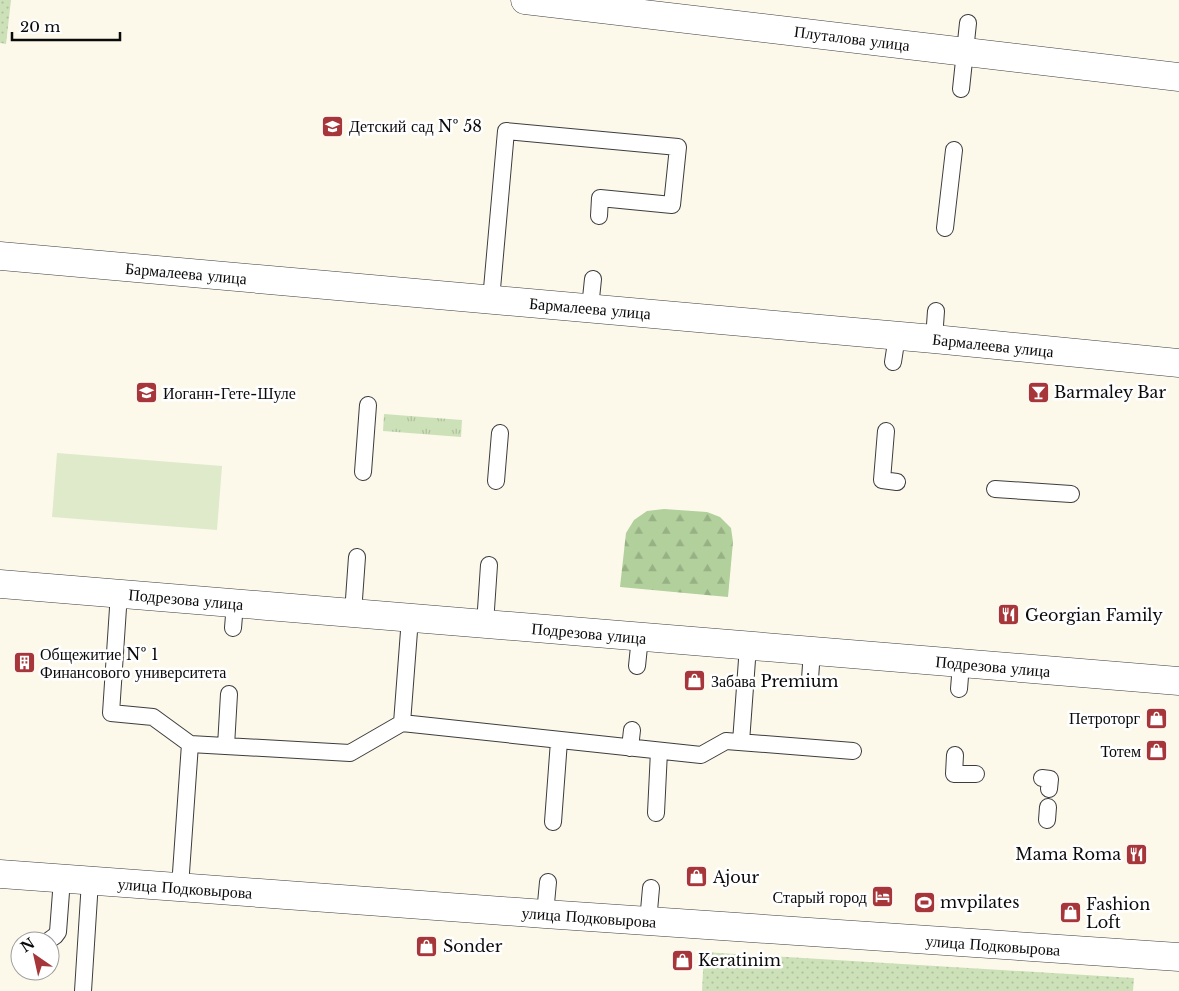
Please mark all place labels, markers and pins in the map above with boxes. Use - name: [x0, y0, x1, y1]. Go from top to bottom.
- school or university icon: Детский сад № 58: [321, 114, 345, 138]
- place label: Детский сад № 58: [349, 116, 482, 136]
- bar icon: Barmaley Bar: [1026, 380, 1050, 404]
- school or university icon: Иоганн-Гете-Шуле: [135, 381, 159, 405]
- place label: Barmaley Bar: [1054, 382, 1166, 402]
- place label: Иоганн-Гете-Шуле: [163, 383, 296, 403]
- restaurant icon: Georgian Family: [997, 603, 1021, 627]
- place label: Georgian Family: [1025, 605, 1163, 625]
- place label: Общежитие № 1 Финансового университета: [40, 644, 226, 682]
- building icon: Общежитие № 1 Финансового университета: [12, 651, 36, 675]
- shop icon: Забава Premium: [683, 669, 707, 693]
- place label: Забава Premium: [711, 671, 839, 691]
- shop icon: Петроторг: [1144, 706, 1168, 730]
- place label: Петроторг: [1069, 708, 1140, 728]
- shop icon: Тотем: [1145, 739, 1169, 763]
- place label: Тотем: [1100, 741, 1141, 761]
- restaurant icon: Mama Roma: [1125, 842, 1149, 866]
- place label: Mama Roma: [1015, 844, 1121, 864]
- shop icon: Ajour: [685, 865, 709, 889]
- place label: Ajour: [712, 867, 759, 887]
- hotel icon: Старый город: [871, 885, 895, 909]
- place label: Старый город: [773, 887, 867, 907]
- sports icon: mvpilates: [912, 890, 936, 914]
- place label: mvpilates: [940, 892, 1020, 912]
- place label: Fashion Loft: [1086, 894, 1150, 932]
- shop icon: Fashion Loft: [1058, 901, 1082, 925]
- shop icon: Sonder: [415, 934, 439, 958]
- place label: Sonder: [443, 936, 503, 956]
- shop icon: Keratinim: [670, 948, 694, 972]
- place label: Keratinim: [698, 950, 781, 970]

